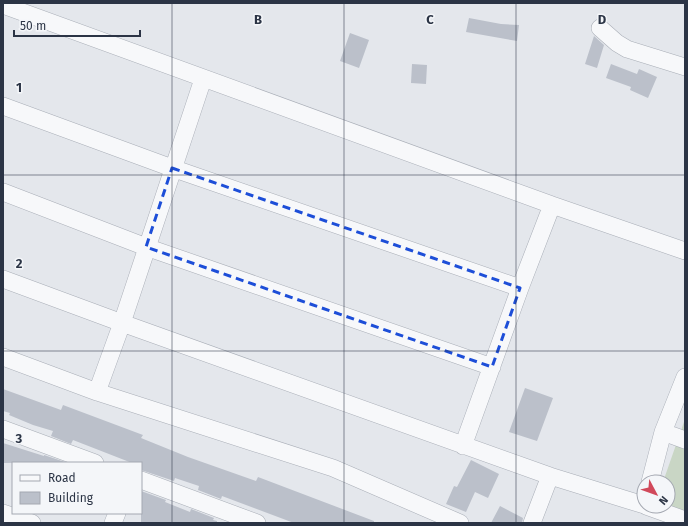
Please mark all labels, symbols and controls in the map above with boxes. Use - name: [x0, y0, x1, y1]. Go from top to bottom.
- scale bar: [14, 12, 140, 38]
- text: B: [254, 12, 262, 27]
- text: C: [426, 12, 434, 27]
- text: D: [598, 12, 607, 27]
- text: 50 m: [20, 19, 46, 33]
- text: 1: [16, 80, 22, 95]
- text: 2: [16, 256, 23, 271]
- text: 3: [15, 431, 23, 446]
- legend: [12, 462, 142, 514]
- text: Road: [48, 471, 76, 485]
- north arrow: [636, 474, 676, 514]
- text: Building: [48, 491, 94, 505]
- text: N: [656, 493, 670, 507]

